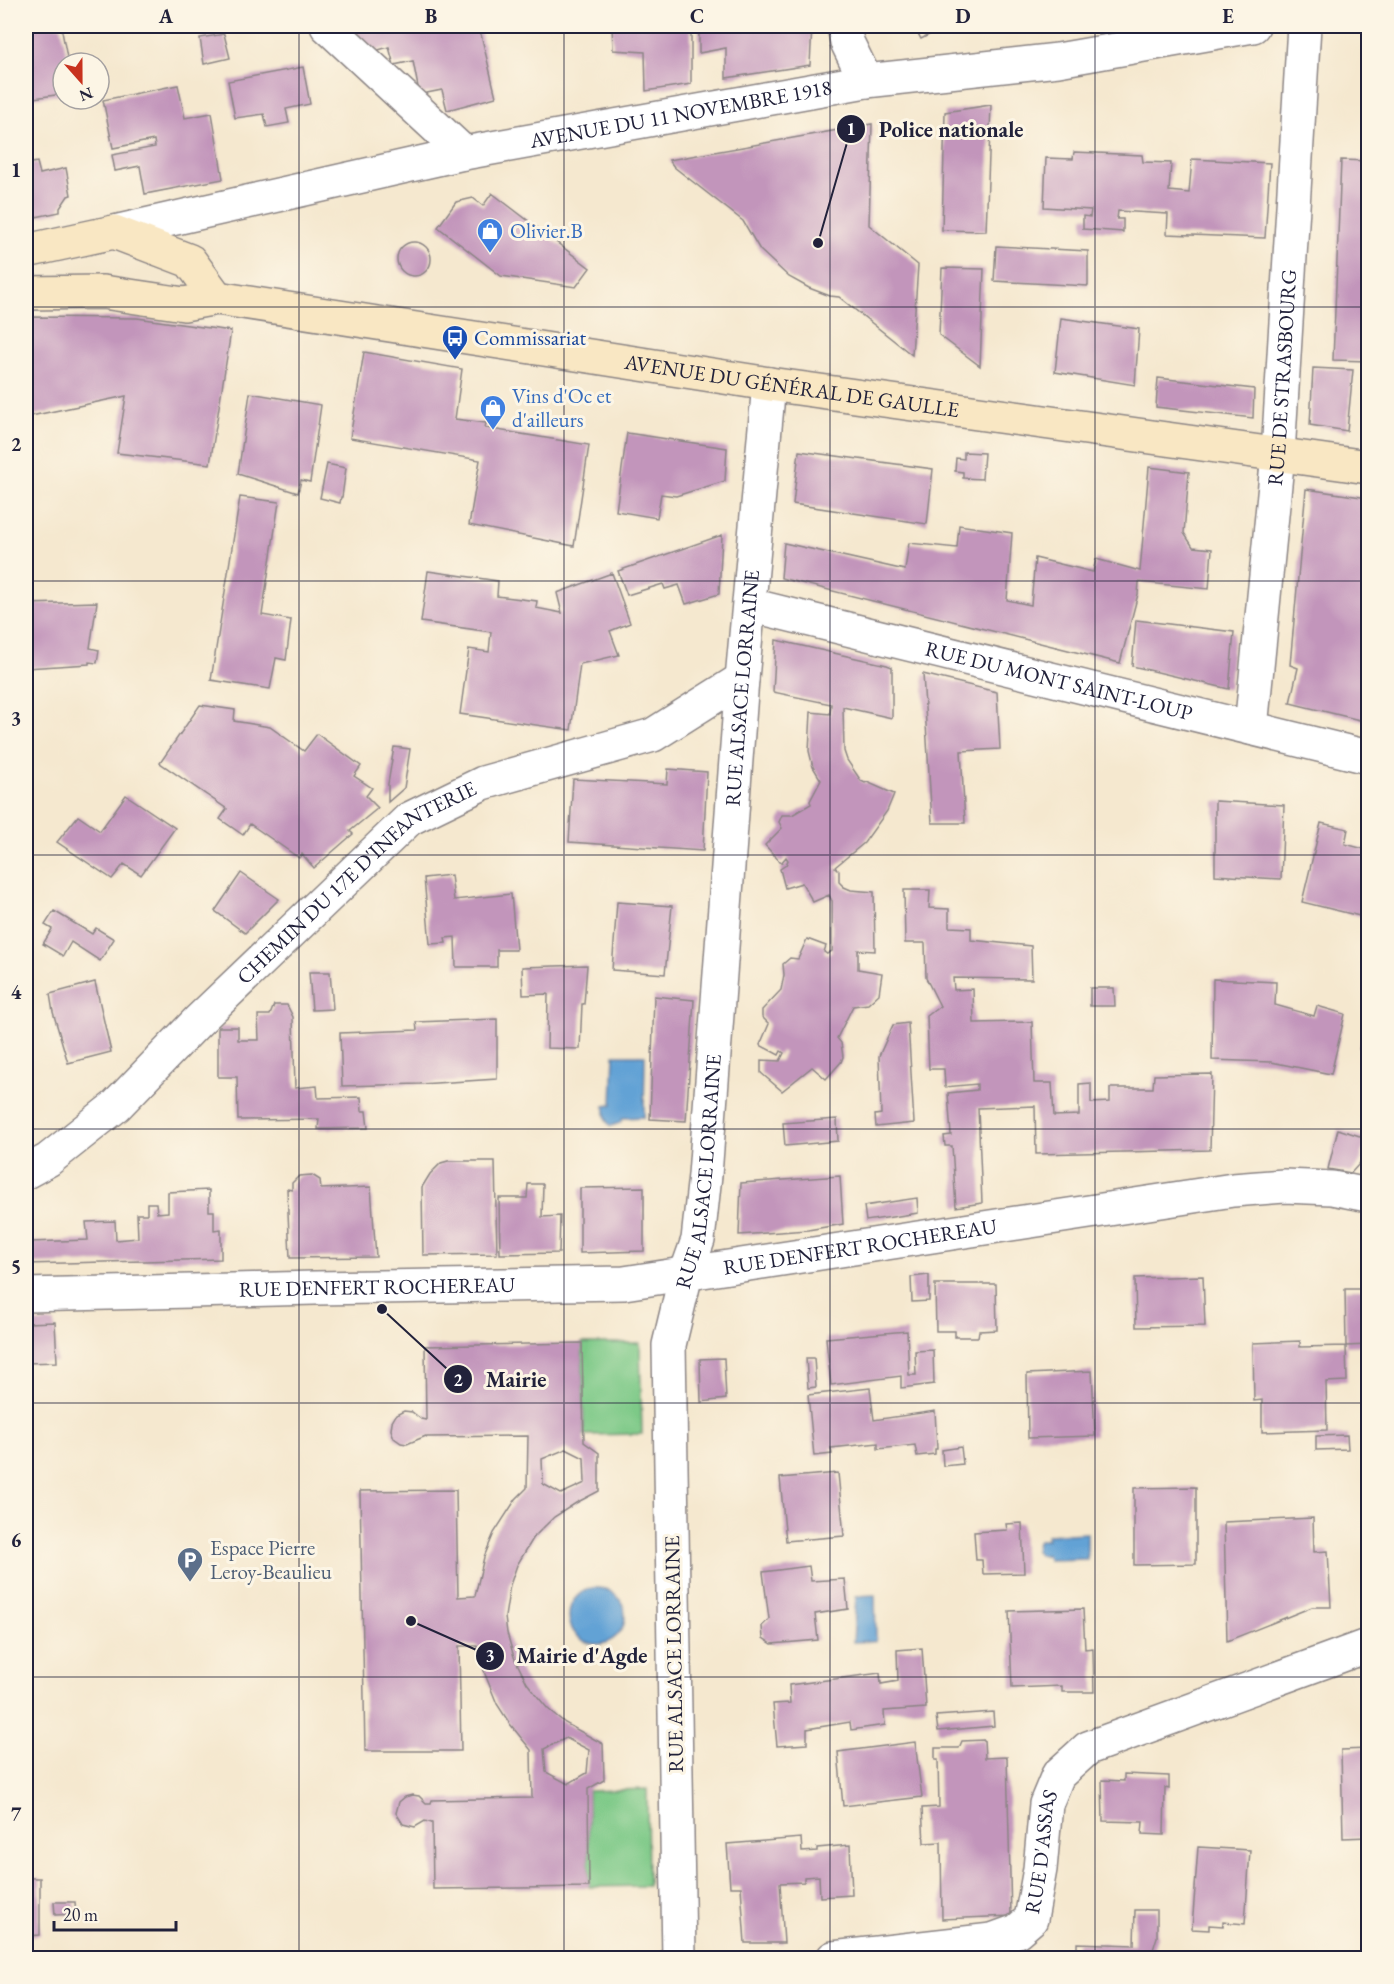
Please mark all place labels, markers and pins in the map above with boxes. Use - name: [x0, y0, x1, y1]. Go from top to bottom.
- callout: Police nationale: [836, 109, 1035, 149]
- shop icon: Olivier.B: [475, 216, 505, 254]
- place label: Olivier.B: [510, 217, 583, 244]
- bus stop icon: Commissariat: [440, 323, 470, 361]
- place label: Commissariat: [474, 324, 587, 351]
- place label: Vins d'Oc et d'ailleurs: [512, 382, 612, 433]
- shop icon: Vins d'Oc et d'ailleurs: [478, 393, 508, 431]
- callout: Mairie: [443, 1359, 558, 1399]
- place label: Espace Pierre Leroy-Beaulieu: [210, 1534, 332, 1585]
- parking icon: Espace Pierre Leroy-Beaulieu: [175, 1545, 205, 1583]
- callout: Mairie d'Agde: [475, 1636, 659, 1676]

